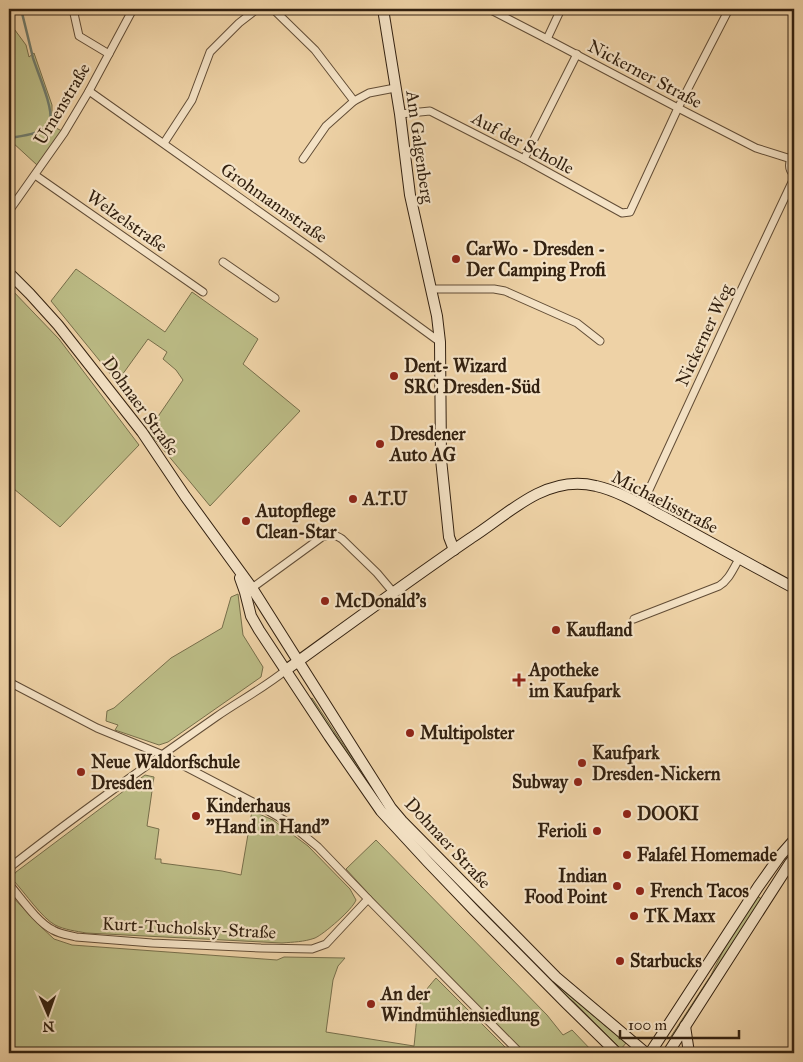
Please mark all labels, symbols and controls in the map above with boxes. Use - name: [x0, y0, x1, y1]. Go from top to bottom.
- street label: Nickerner Straße: [584, 35, 706, 113]
- street label: Urnenstraße: [29, 59, 95, 149]
- street label: Am Galgenberg: [400, 88, 439, 206]
- street label: Auf der Scholle: [467, 106, 578, 179]
- street label: Grohmannstraße: [216, 158, 332, 248]
- street label: Welzelstraße: [82, 185, 172, 257]
- place label: CarWo - Dresden - Der Camping Profi: [466, 238, 606, 282]
- marker: CarWo - Dresden - Der Camping Profi: [450, 253, 462, 265]
- street label: Nickerner Weg: [671, 280, 738, 390]
- street label: Dohnaer Straße: [98, 352, 184, 460]
- place label: Dent- Wizard SRC Dresden-Süd: [404, 355, 541, 398]
- marker: Dent- Wizard SRC Dresden-Süd: [388, 370, 400, 382]
- place label: Dresdener Auto AG: [389, 423, 467, 466]
- marker: Dresdener Auto AG: [374, 438, 386, 450]
- street label: Michaelisstraße: [608, 466, 722, 538]
- place label: A.T.U: [362, 488, 408, 510]
- marker: A.T.U: [347, 493, 359, 505]
- place label: Autopflege Clean-Star: [255, 500, 338, 543]
- marker: Autopflege Clean-Star: [240, 515, 252, 527]
- place label: McDonald's: [335, 590, 427, 612]
- marker: McDonald's: [319, 595, 331, 607]
- place label: Kaufland: [566, 619, 633, 641]
- marker: Kaufland: [550, 624, 562, 636]
- place label: Apotheke im Kaufpark: [528, 659, 621, 703]
- marker: Apotheke im Kaufpark: [513, 674, 525, 686]
- place label: Multipolster: [420, 722, 516, 745]
- marker: Multipolster: [404, 727, 416, 739]
- place label: Kaufpark Dresden-Nickern: [592, 742, 721, 785]
- place label: Neue Waldorfschule Dresden: [91, 751, 241, 794]
- marker: Kaufpark Dresden-Nickern: [576, 757, 588, 769]
- marker: Neue Waldorfschule Dresden: [75, 766, 87, 778]
- place label: Subway: [512, 771, 570, 794]
- marker: Subway: [572, 776, 584, 788]
- street label: Dohnaer Straße: [400, 793, 496, 893]
- place label: Kinderhaus "Hand in Hand": [206, 795, 330, 838]
- place label: DOOKI: [637, 803, 699, 825]
- marker: DOOKI: [621, 808, 633, 820]
- marker: Kinderhaus "Hand in Hand": [190, 810, 202, 822]
- place label: Ferioli: [538, 820, 588, 842]
- marker: Ferioli: [591, 825, 603, 837]
- place label: Falafel Homemade: [637, 844, 777, 866]
- marker: Falafel Homemade: [621, 849, 633, 861]
- place label: Indian Food Point: [524, 865, 608, 908]
- marker: Indian Food Point: [611, 880, 623, 892]
- place label: French Tacos: [650, 880, 749, 902]
- marker: French Tacos: [634, 885, 646, 897]
- place label: TK Maxx: [643, 905, 716, 927]
- marker: TK Maxx: [628, 910, 640, 922]
- street label: Kurt-Tucholsky-Straße: [101, 912, 277, 944]
- place label: Starbucks: [630, 950, 702, 972]
- marker: Starbucks: [614, 955, 626, 967]
- place label: An der Windmühlensiedlung: [380, 983, 540, 1027]
- north arrow: [22, 990, 72, 1040]
- marker: An der Windmühlensiedlung: [365, 998, 377, 1010]
- scale bar: [620, 1007, 739, 1039]
- text: 100 m: [628, 1016, 668, 1034]
- text: N: [42, 1018, 55, 1035]

